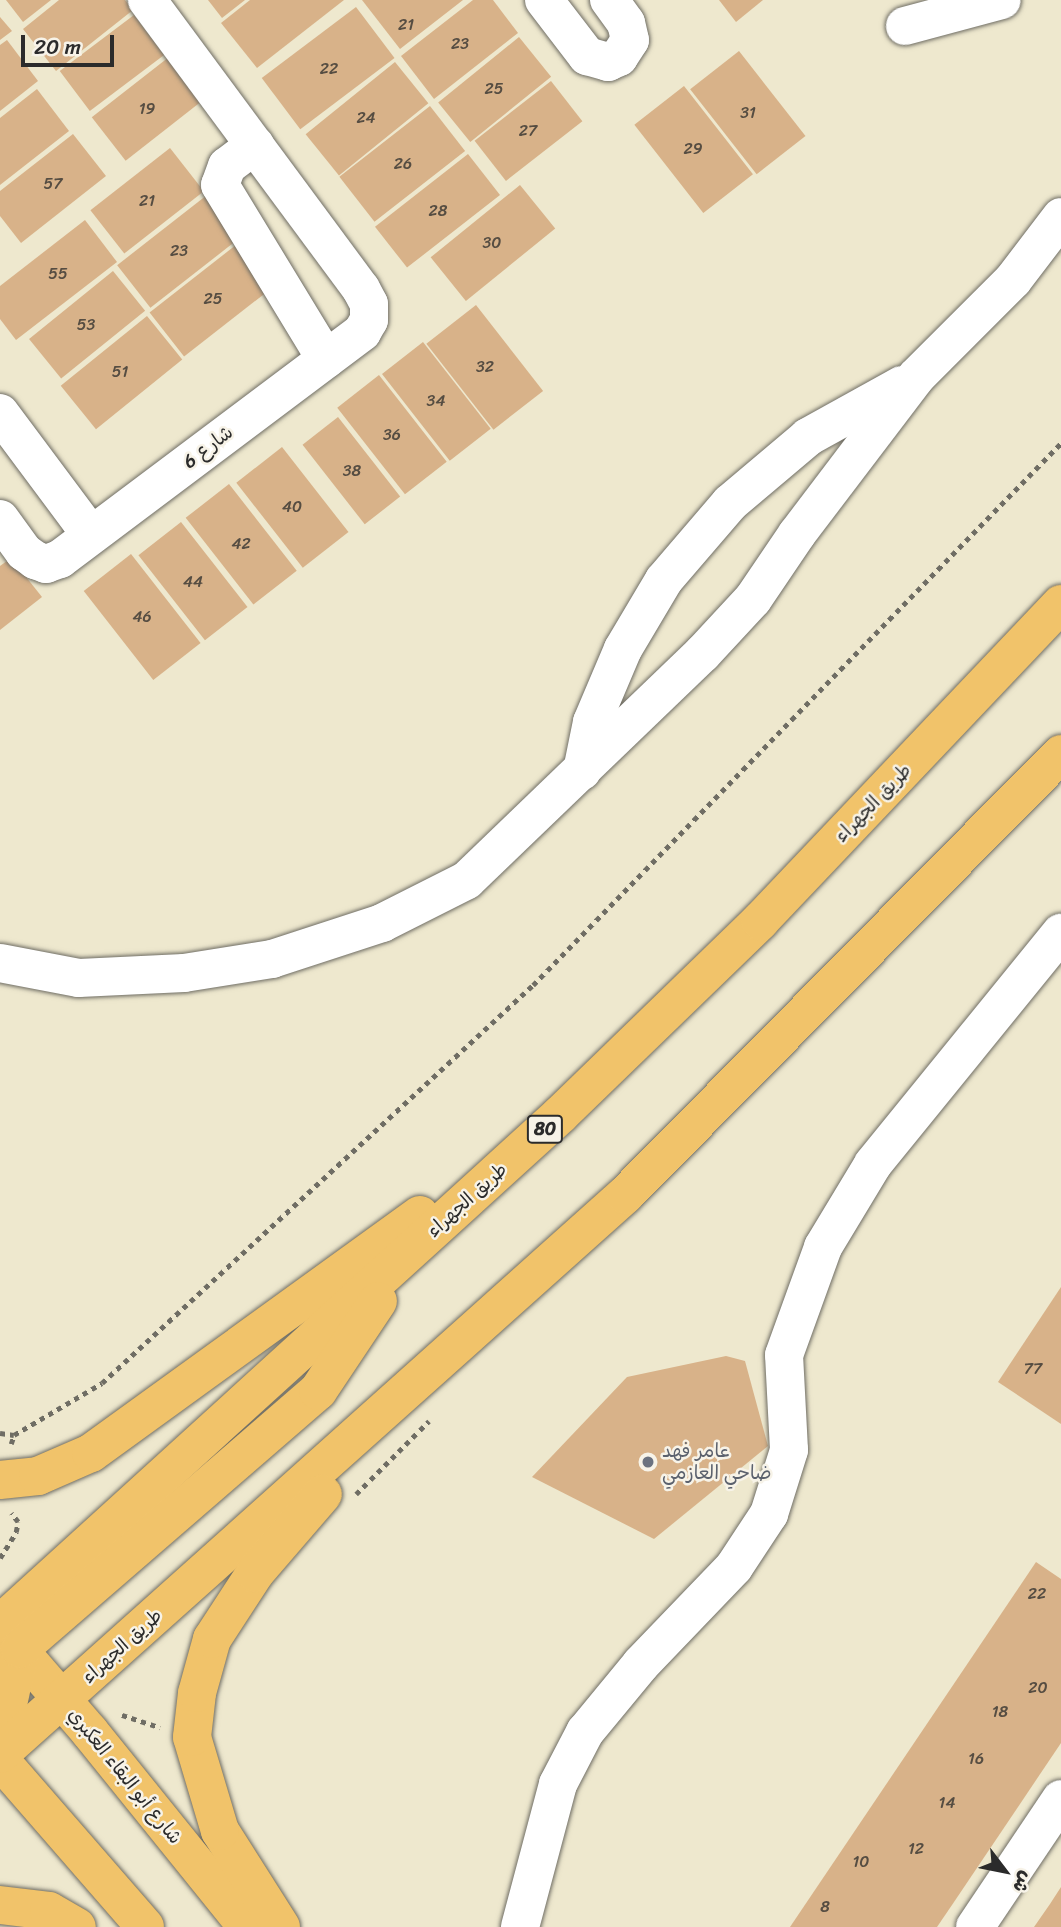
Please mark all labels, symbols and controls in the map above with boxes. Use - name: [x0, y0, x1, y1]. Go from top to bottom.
- house number: 21: [398, 15, 414, 35]
- scale bar: [24, 21, 117, 65]
- text: 20 m: [34, 28, 81, 66]
- house number: 23: [451, 34, 469, 54]
- house number: 22: [320, 59, 338, 79]
- house number: 25: [484, 79, 504, 99]
- house number: 19: [139, 99, 155, 119]
- house number: 31: [740, 103, 756, 123]
- house number: 24: [356, 108, 376, 128]
- house number: 27: [519, 121, 537, 141]
- house number: 29: [683, 139, 703, 159]
- house number: 26: [394, 154, 412, 174]
- house number: 57: [44, 174, 62, 194]
- house number: 21: [139, 191, 155, 211]
- house number: 28: [429, 201, 447, 221]
- house number: 30: [483, 233, 501, 253]
- house number: 23: [170, 241, 188, 261]
- house number: 55: [48, 264, 68, 284]
- house number: 25: [203, 289, 223, 309]
- house number: 53: [77, 315, 95, 335]
- house number: 32: [476, 357, 494, 377]
- house number: 51: [112, 362, 128, 382]
- house number: 34: [427, 391, 445, 411]
- street label: شارع 6: [178, 421, 238, 473]
- house number: 36: [383, 425, 401, 445]
- house number: 38: [343, 461, 361, 481]
- house number: 40: [282, 497, 302, 517]
- house number: 42: [231, 534, 251, 554]
- house number: 44: [183, 572, 203, 592]
- house number: 46: [132, 607, 152, 627]
- street label: طريق الجهراء: [830, 759, 916, 847]
- road number: 80: [526, 1114, 564, 1144]
- street label: طريق الجهراء: [422, 1158, 512, 1242]
- house number: 77: [1024, 1359, 1042, 1379]
- place label: عامر فهد ضاحي العازمي: [662, 1440, 771, 1484]
- marker: عامر فهد ضاحي العازمي: [640, 1454, 656, 1470]
- house number: 22: [1028, 1584, 1046, 1604]
- street label: طريق الجهراء: [77, 1604, 167, 1688]
- house number: 20: [1028, 1678, 1048, 1698]
- house number: 18: [992, 1702, 1008, 1722]
- street label: شارع أبو البقاء العكبري: [63, 1704, 187, 1848]
- house number: 16: [968, 1749, 984, 1769]
- house number: 14: [939, 1793, 955, 1813]
- north arrow: [970, 1836, 1040, 1906]
- house number: 12: [908, 1839, 924, 1859]
- house number: 10: [853, 1852, 869, 1872]
- text: ش: [1004, 1865, 1043, 1900]
- house number: 8: [820, 1897, 830, 1917]

